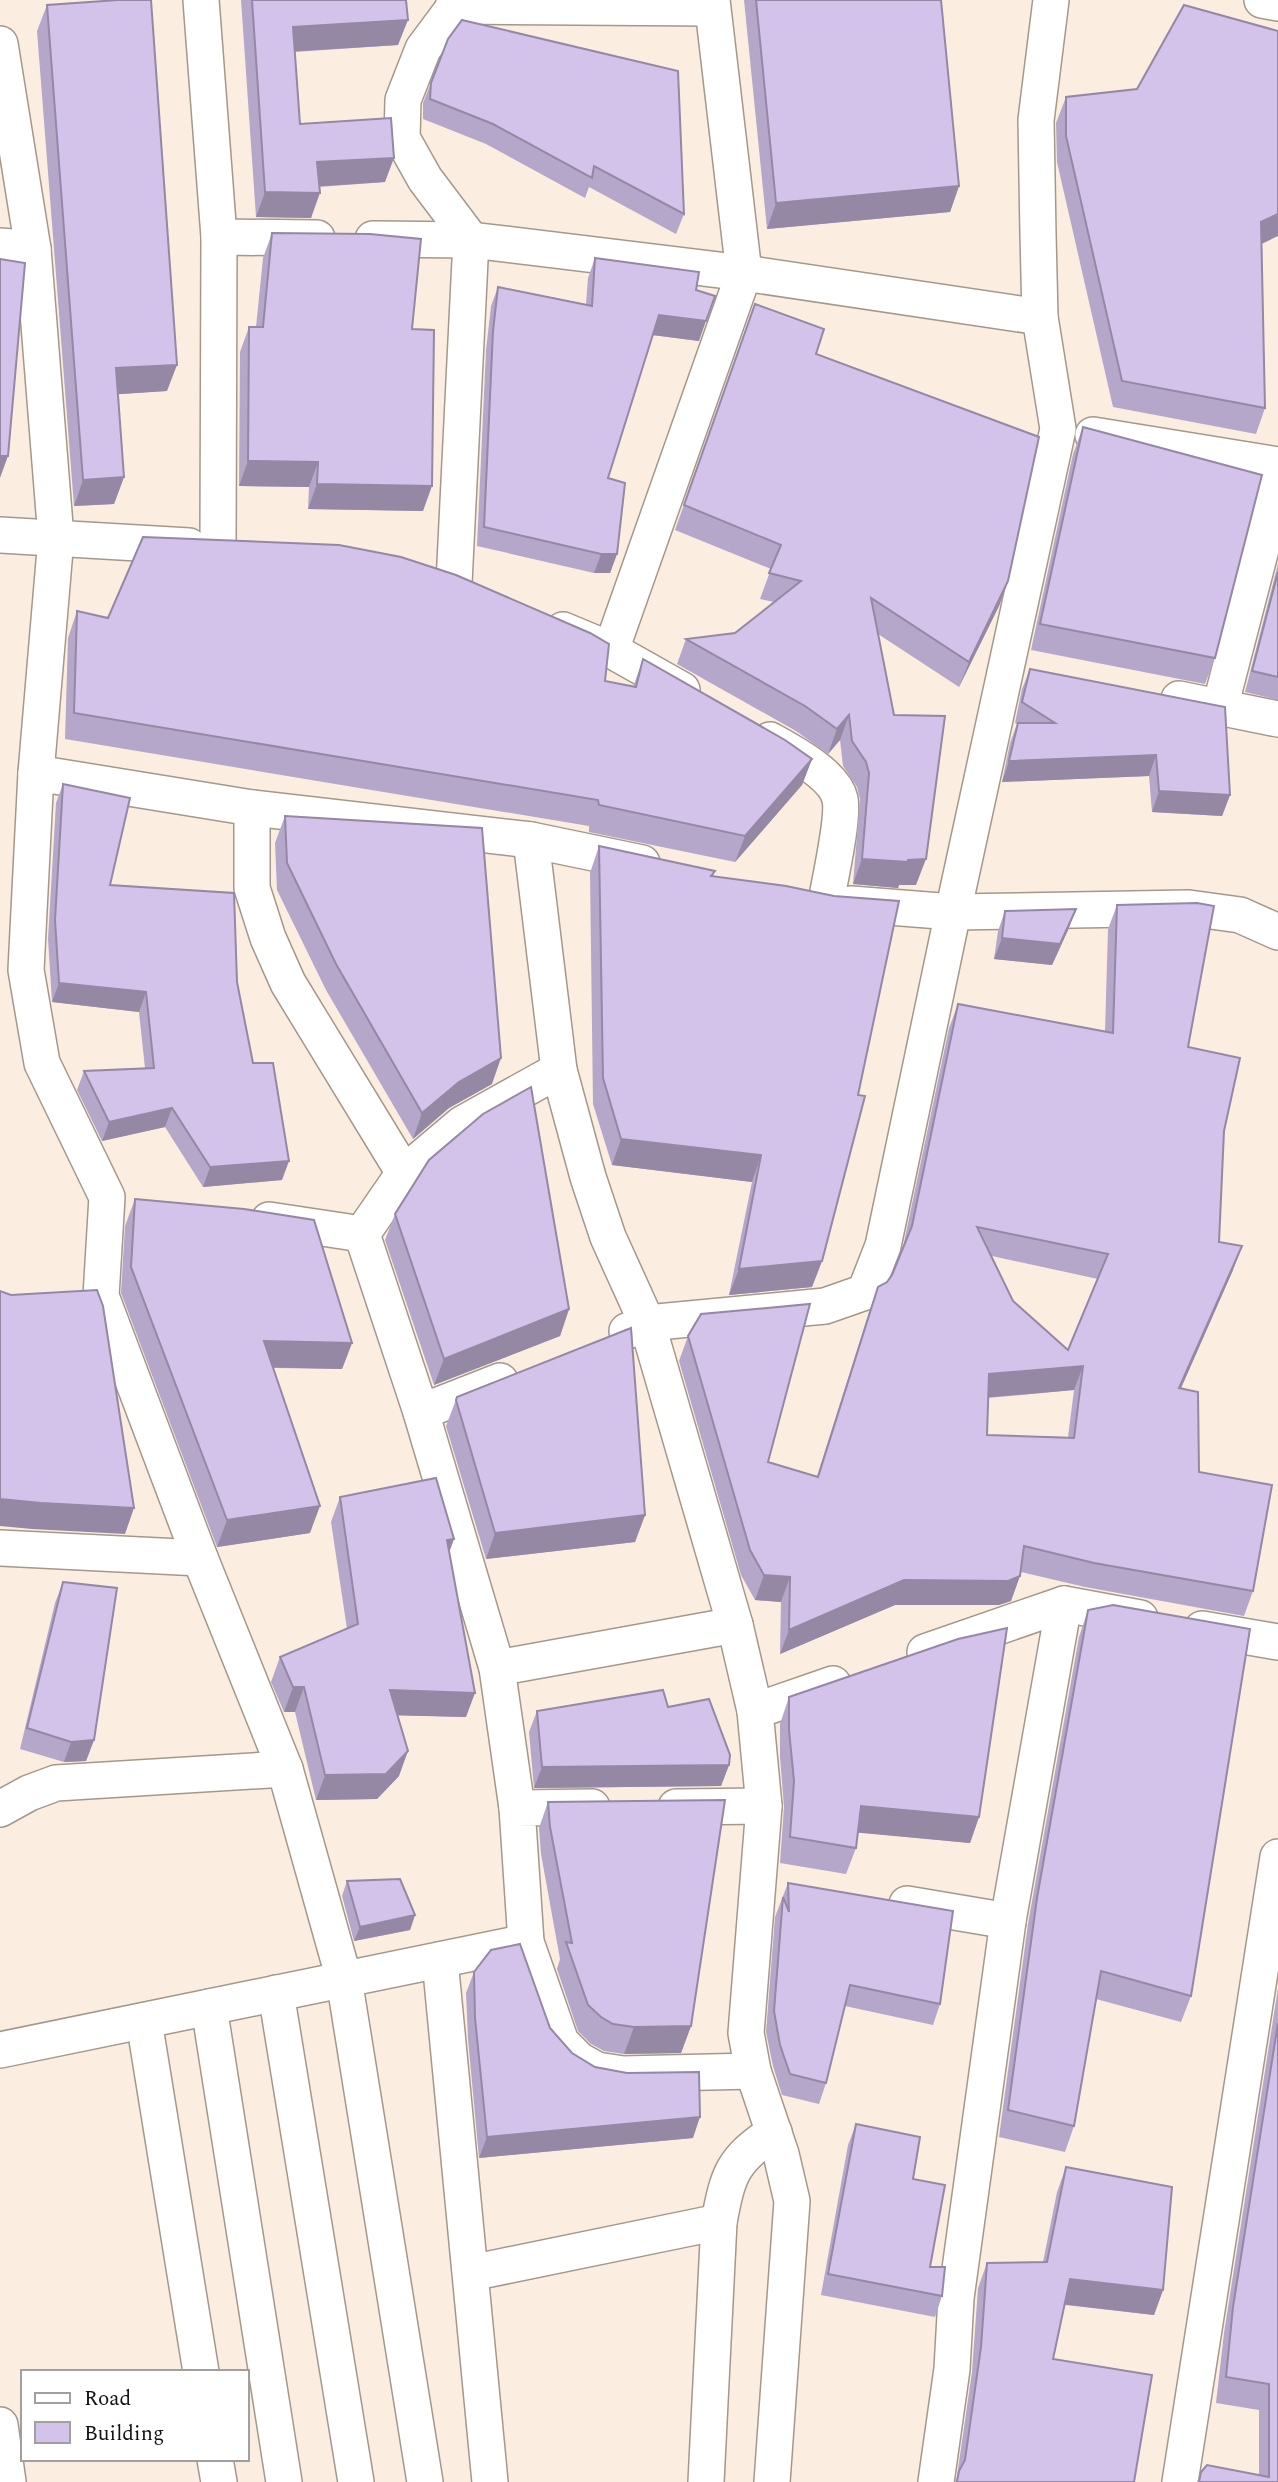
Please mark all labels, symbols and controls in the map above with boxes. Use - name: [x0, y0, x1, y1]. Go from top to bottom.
- legend: [21, 2370, 248, 2461]
- text: Road: [84, 2383, 131, 2415]
- text: Building: [84, 2418, 164, 2450]

